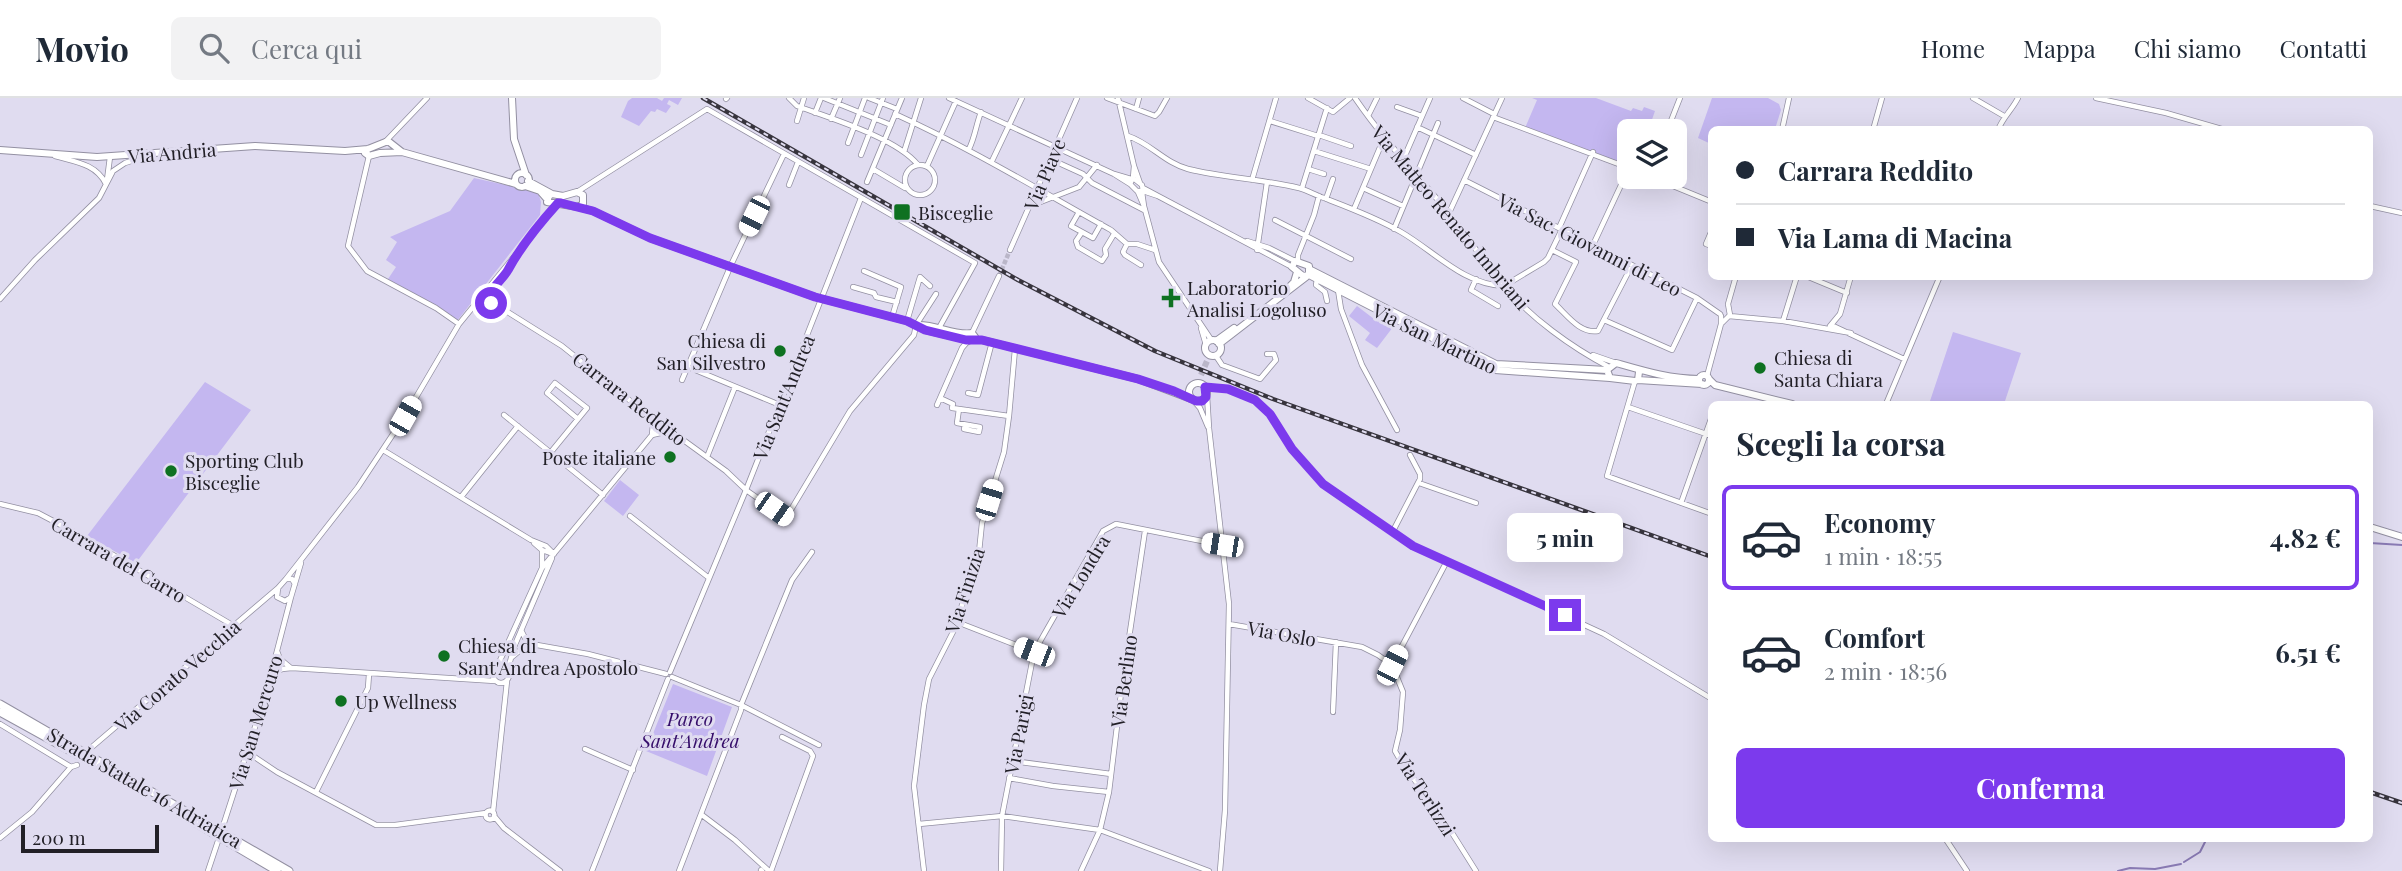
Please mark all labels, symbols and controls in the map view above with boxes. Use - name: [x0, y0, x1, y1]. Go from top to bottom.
- search box: [171, 17, 661, 80]
- text: Movio: [35, 26, 129, 70]
- icon: search: [195, 29, 233, 67]
- text: Cerca qui: [251, 31, 362, 66]
- text: Home: [1921, 32, 1985, 64]
- text: Mappa: [2023, 32, 2096, 64]
- text: Chi siamo: [2134, 32, 2241, 64]
- text: Contatti: [2279, 32, 2367, 64]
- street label: Via Matteo Renato Imbriani: [1365, 119, 1536, 315]
- map controls: [1617, 119, 1687, 189]
- button: layers: [1617, 119, 1687, 189]
- street label: Via Piave: [1017, 134, 1071, 215]
- street label: Via Andria: [126, 135, 218, 169]
- text: Carrara Reddito: [1778, 153, 1973, 188]
- street label: Via Sac. Giovanni di Leo: [1493, 186, 1686, 302]
- car: [736, 193, 773, 239]
- place label: Bisceglie: [918, 199, 993, 225]
- marker: Bisceglie: [892, 202, 912, 222]
- text: Via Lama di Macina: [1778, 220, 2012, 255]
- place label: Laboratorio Analisi Logoluso: [1186, 274, 1327, 322]
- route start: [475, 287, 507, 319]
- marker: Laboratorio Analisi Logoluso: [1161, 288, 1181, 308]
- street label: Via San Martino: [1368, 296, 1501, 379]
- place label: Chiesa di San Silvestro: [657, 327, 766, 375]
- street label: Via Sant'Andrea: [746, 330, 820, 464]
- marker: Chiesa di San Silvestro: [772, 343, 788, 359]
- place label: Chiesa di Santa Chiara: [1774, 344, 1883, 392]
- street label: Carrara Reddito: [568, 345, 692, 451]
- marker: Chiesa di Santa Chiara: [1752, 360, 1768, 376]
- car: [386, 393, 425, 439]
- text: Scegli la corsa: [1736, 421, 1946, 464]
- place label: Poste italiane: [542, 444, 656, 470]
- place label: Sporting Club Bisceglie: [185, 447, 304, 495]
- marker: Poste italiane: [662, 449, 678, 465]
- marker: Sporting Club Bisceglie: [163, 463, 179, 479]
- car: [973, 477, 1006, 523]
- car: [751, 488, 798, 530]
- text: Economy: [1824, 505, 1935, 540]
- icon: car: [1740, 506, 1803, 569]
- street label: Carrara del Carro: [47, 510, 191, 608]
- callout: 5 min: [1507, 514, 1623, 562]
- text: 4.82 €: [2270, 520, 2341, 555]
- text: 5 min: [1536, 522, 1594, 553]
- street label: Via Londra: [1044, 529, 1115, 623]
- car: [1200, 531, 1245, 559]
- text: 1 min · 18:55: [1824, 540, 1942, 571]
- street label: Via Finizia: [938, 543, 990, 637]
- route end: [1549, 599, 1581, 631]
- street label: Via Corato Vecchia: [108, 613, 246, 738]
- street label: Via Oslo: [1245, 614, 1318, 652]
- text: Comfort: [1824, 620, 1925, 655]
- icon: car: [1740, 621, 1803, 684]
- place label: Chiesa di Sant'Andrea Apostolo: [458, 632, 638, 680]
- street label: Via Berlino: [1103, 633, 1142, 730]
- car: [1011, 635, 1058, 669]
- text: 6.51 €: [2275, 635, 2341, 670]
- car: [1374, 642, 1411, 688]
- marker: Chiesa di Sant'Andrea Apostolo: [436, 648, 452, 664]
- street label: Via San Mercuro: [222, 652, 288, 793]
- text: 2 min · 18:56: [1824, 655, 1947, 686]
- place label: Up Wellness: [355, 688, 457, 714]
- street label: Via Parigi: [997, 691, 1039, 777]
- marker: Up Wellness: [333, 693, 349, 709]
- park label: Parco Sant'Andrea: [639, 705, 740, 753]
- street label: Strada Statale 16 Adriatica: [43, 721, 247, 854]
- street label: Via Terlizzi: [1389, 747, 1463, 841]
- button: Conferma: [1736, 748, 2345, 828]
- scale bar: [21, 822, 159, 854]
- text: 200 m: [32, 824, 86, 850]

